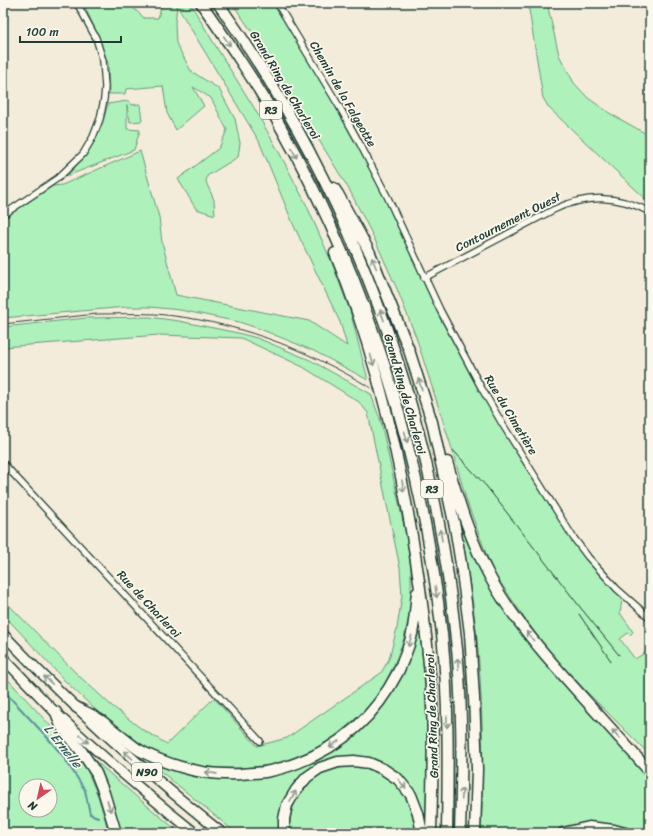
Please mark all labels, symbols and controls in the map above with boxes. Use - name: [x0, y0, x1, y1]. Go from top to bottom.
- scale bar: [20, 18, 121, 44]
- text: 100 m: [26, 21, 59, 43]
- street label: Grand Ring de Charleroi: [244, 26, 327, 145]
- one-way arrow: [223, 36, 232, 47]
- street label: Chemin de la Falgeotte: [303, 37, 383, 151]
- road number: R3: [260, 101, 282, 119]
- one-way arrow: [291, 147, 299, 159]
- street label: Contournement Ouest: [451, 185, 566, 258]
- one-way arrow: [370, 257, 377, 269]
- one-way arrow: [378, 310, 386, 322]
- street label: Grand Ring de Charleroi: [377, 331, 433, 457]
- one-way arrow: [369, 353, 376, 366]
- street label: Rue du Cimetière: [478, 371, 544, 459]
- one-way arrow: [416, 378, 423, 391]
- one-way arrow: [402, 431, 410, 444]
- one-way arrow: [399, 479, 407, 492]
- road number: R3: [421, 480, 443, 498]
- one-way arrow: [437, 529, 445, 542]
- street label: Rue de Charleroi: [111, 565, 187, 644]
- one-way arrow: [432, 585, 440, 598]
- one-way arrow: [526, 631, 534, 642]
- one-way arrow: [405, 635, 413, 647]
- street label: Grand Ring de Charleroi: [419, 653, 445, 778]
- one-way arrow: [454, 658, 461, 671]
- one-way arrow: [43, 676, 53, 685]
- one-way arrow: [443, 715, 451, 728]
- water label: L'Ernelle: [38, 719, 89, 774]
- one-way arrow: [611, 729, 620, 739]
- one-way arrow: [79, 734, 90, 743]
- one-way arrow: [329, 740, 340, 748]
- one-way arrow: [122, 750, 133, 759]
- road number: N90: [132, 763, 162, 781]
- one-way arrow: [205, 769, 218, 777]
- north arrow: [18, 778, 58, 818]
- one-way arrow: [398, 779, 407, 790]
- one-way arrow: [458, 788, 465, 801]
- one-way arrow: [289, 790, 297, 802]
- text: N: [24, 796, 42, 816]
- one-way arrow: [106, 800, 113, 813]

